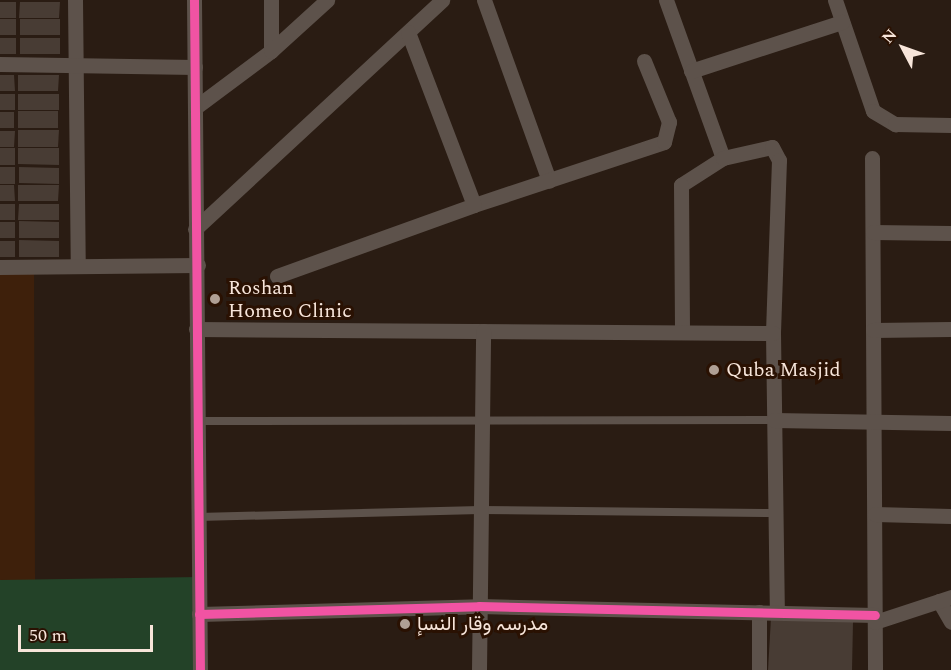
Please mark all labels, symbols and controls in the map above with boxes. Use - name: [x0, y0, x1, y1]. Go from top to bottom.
- north arrow: [873, 18, 933, 78]
- text: N: [876, 23, 903, 49]
- place label: Roshan Homeo Clinic: [228, 276, 352, 323]
- marker: Roshan Homeo Clinic: [206, 290, 224, 308]
- place label: Quba Masjid: [726, 358, 841, 382]
- marker: Quba Masjid: [707, 363, 721, 377]
- place label: مدرسہ وقار النسإ: [417, 612, 548, 636]
- scale bar: [21, 613, 156, 651]
- marker: مدرسہ وقار النسإ: [398, 617, 412, 631]
- text: 50 m: [29, 622, 67, 649]

